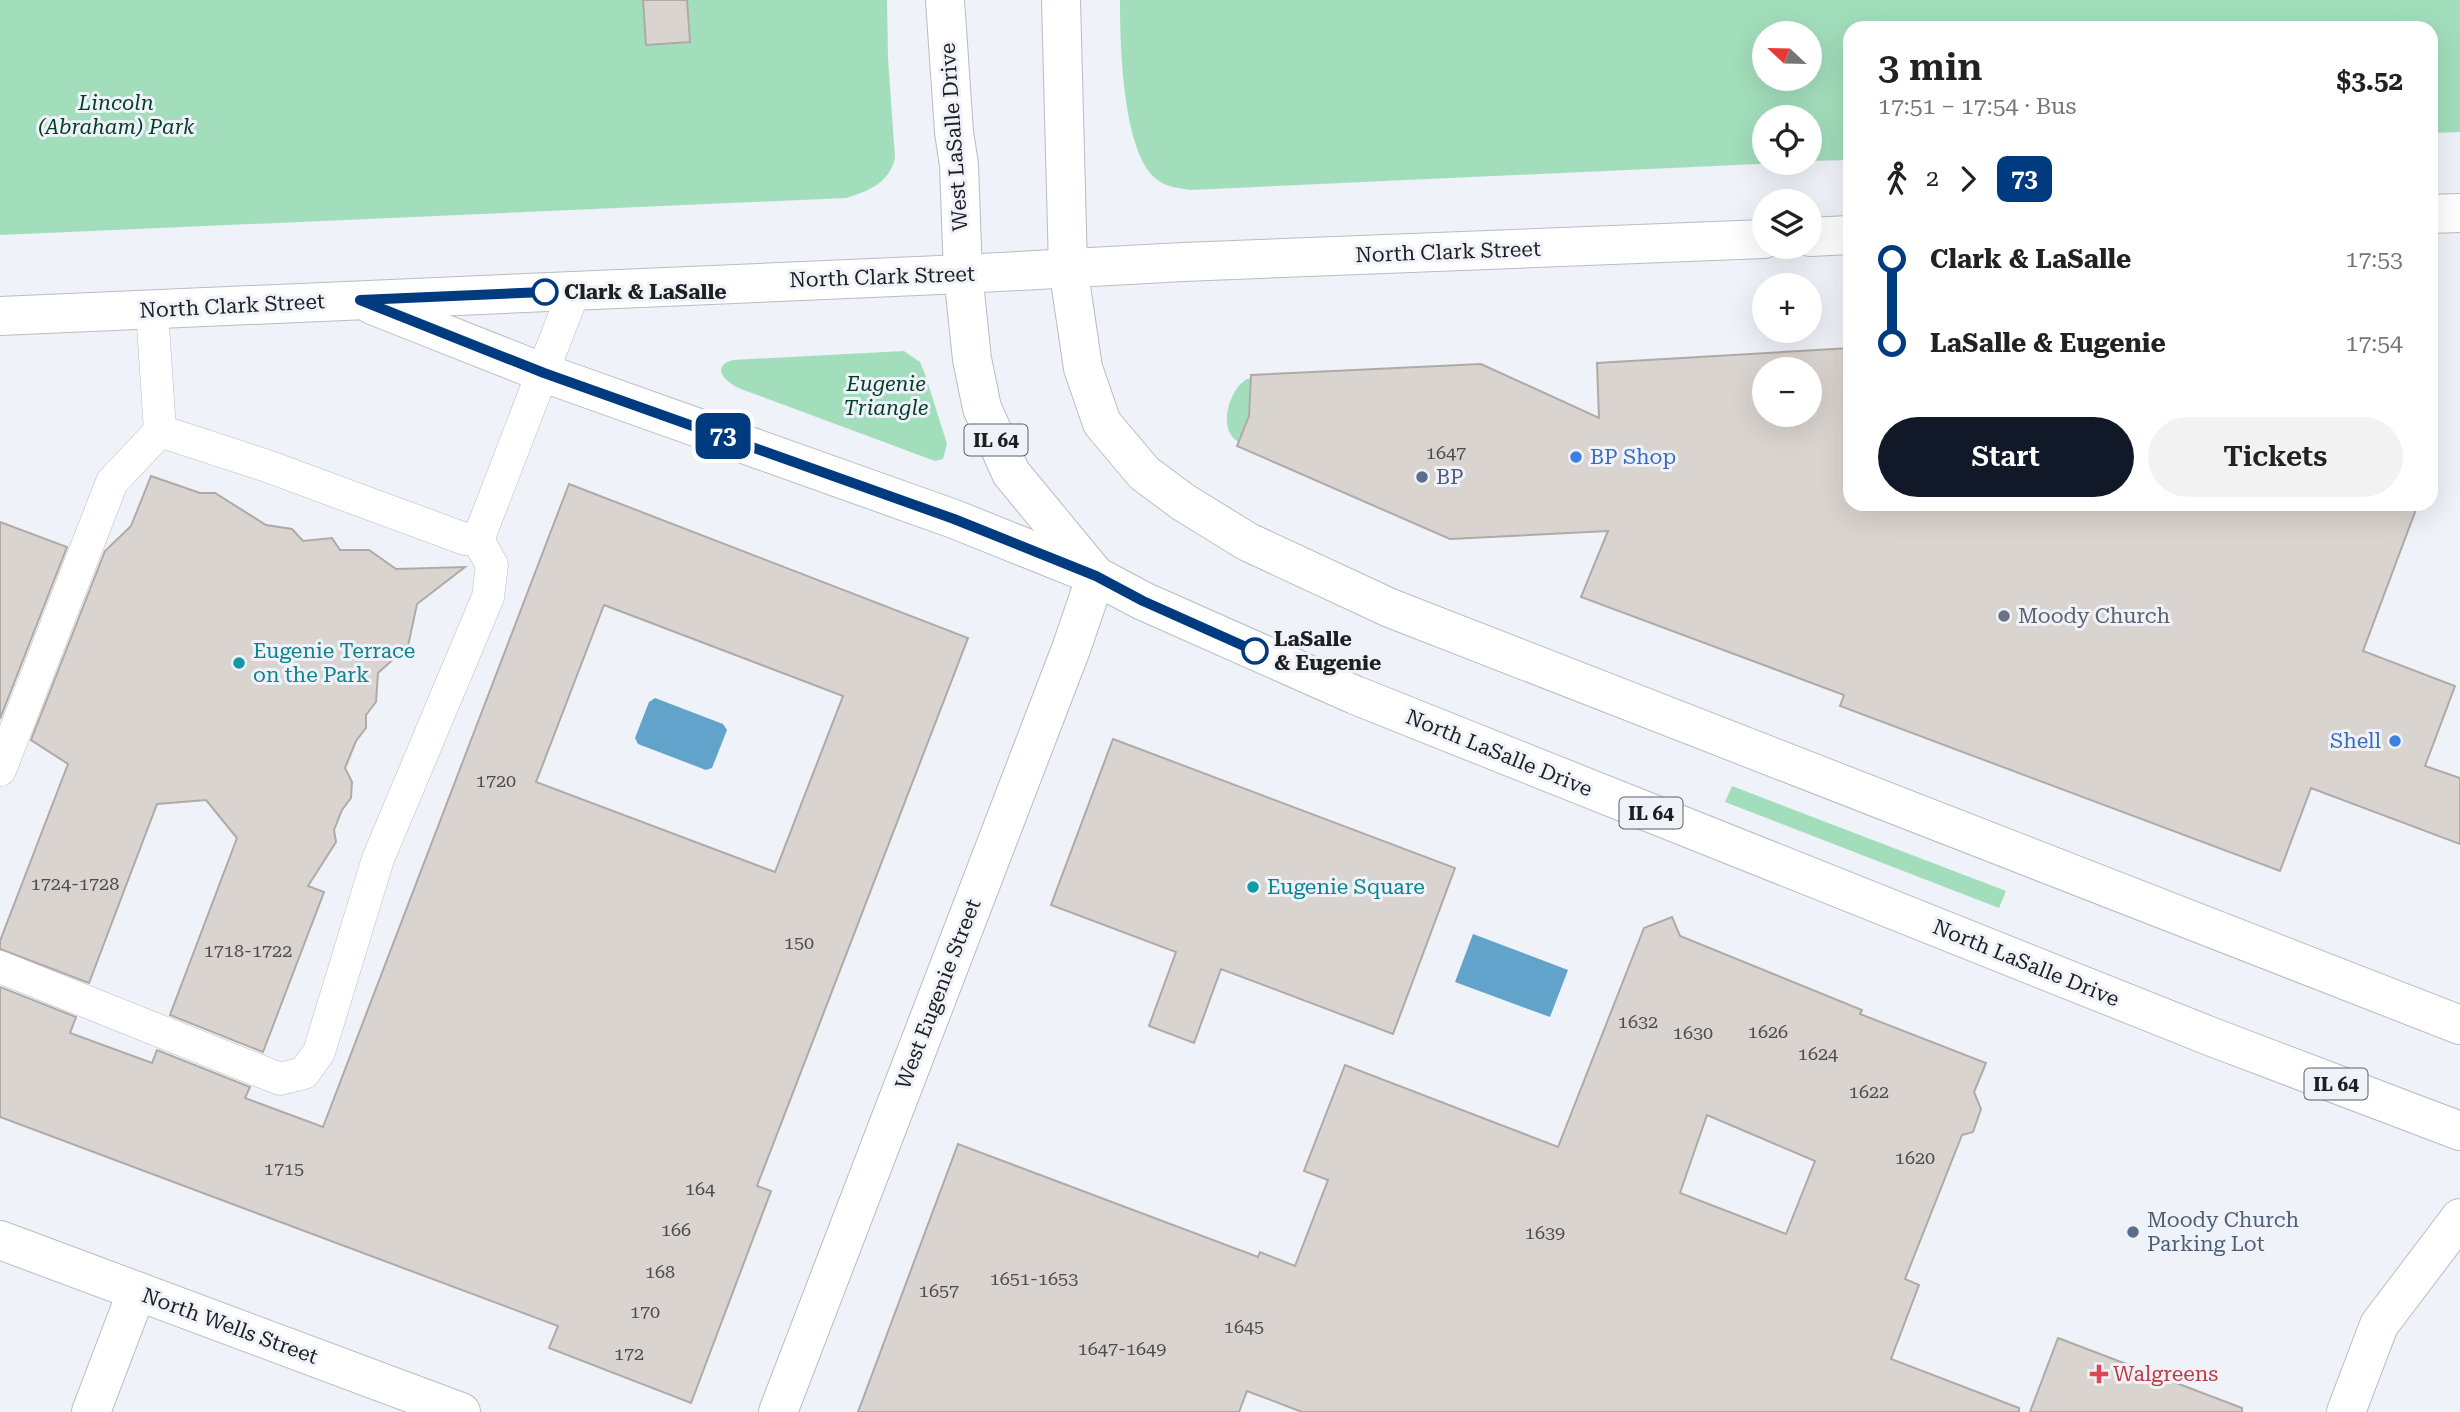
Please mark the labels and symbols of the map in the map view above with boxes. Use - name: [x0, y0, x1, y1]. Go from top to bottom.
- north arrow: [1752, 21, 1822, 91]
- street label: West LaSalle Drive: [935, 42, 973, 232]
- park label: Lincoln (Abraham) Park: [38, 91, 195, 139]
- street label: North Clark Street: [1355, 237, 1541, 267]
- street label: North Clark Street: [789, 262, 975, 292]
- marker: Clark & LaSalle: [532, 279, 558, 305]
- place label: Clark & LaSalle: [564, 280, 727, 304]
- street label: North Clark Street: [139, 289, 325, 323]
- park label: Eugenie Triangle: [844, 372, 928, 420]
- line badge: 73: [692, 413, 754, 459]
- road number: IL 64: [964, 424, 1028, 456]
- house number: 1647: [1426, 442, 1466, 463]
- place label: BP Shop: [1590, 445, 1676, 469]
- marker: BP Shop: [1568, 449, 1584, 465]
- place label: BP: [1436, 465, 1464, 489]
- marker: BP: [1414, 469, 1430, 485]
- place label: Moody Church: [2018, 604, 2170, 628]
- marker: Moody Church: [1996, 608, 2012, 624]
- place label: LaSalle & Eugenie: [1274, 627, 1381, 675]
- marker: LaSalle & Eugenie: [1242, 638, 1268, 664]
- place label: Eugenie Terrace on the Park: [253, 639, 415, 687]
- marker: Eugenie Terrace on the Park: [231, 655, 247, 671]
- street label: North LaSalle Drive: [1402, 705, 1596, 801]
- place label: Shell: [2330, 729, 2382, 753]
- marker: Shell: [2387, 733, 2403, 749]
- house number: 1720: [476, 770, 516, 791]
- road number: IL 64: [1620, 798, 1682, 828]
- house number: 1724-1728: [31, 873, 119, 894]
- place label: Eugenie Square: [1267, 875, 1425, 899]
- marker: Eugenie Square: [1245, 879, 1261, 895]
- street label: West Eugenie Street: [891, 895, 985, 1092]
- street label: North LaSalle Drive: [1929, 915, 2123, 1011]
- house number: 150: [784, 932, 814, 953]
- house number: 1718-1722: [204, 940, 292, 961]
- house number: 1632: [1618, 1011, 1658, 1032]
- house number: 1626: [1748, 1021, 1788, 1042]
- house number: 1630: [1673, 1022, 1713, 1043]
- house number: 1624: [1798, 1043, 1838, 1064]
- road number: IL 64: [2304, 1068, 2368, 1100]
- house number: 1622: [1849, 1081, 1889, 1102]
- house number: 1620: [1895, 1147, 1935, 1168]
- house number: 1715: [264, 1158, 304, 1179]
- house number: 164: [685, 1178, 715, 1199]
- place label: Moody Church Parking Lot: [2147, 1208, 2299, 1256]
- house number: 166: [661, 1219, 691, 1240]
- house number: 1639: [1525, 1222, 1565, 1243]
- marker: Moody Church Parking Lot: [2125, 1224, 2141, 1240]
- house number: 168: [645, 1261, 675, 1282]
- house number: 1651-1653: [990, 1268, 1078, 1289]
- house number: 1657: [919, 1280, 959, 1301]
- street label: North Wells Street: [139, 1283, 321, 1369]
- house number: 170: [630, 1301, 660, 1322]
- house number: 1645: [1224, 1316, 1264, 1337]
- house number: 1647-1649: [1078, 1338, 1166, 1359]
- house number: 172: [614, 1343, 644, 1364]
- place label: Walgreens: [2113, 1362, 2218, 1386]
- marker: Walgreens: [2091, 1366, 2107, 1382]

